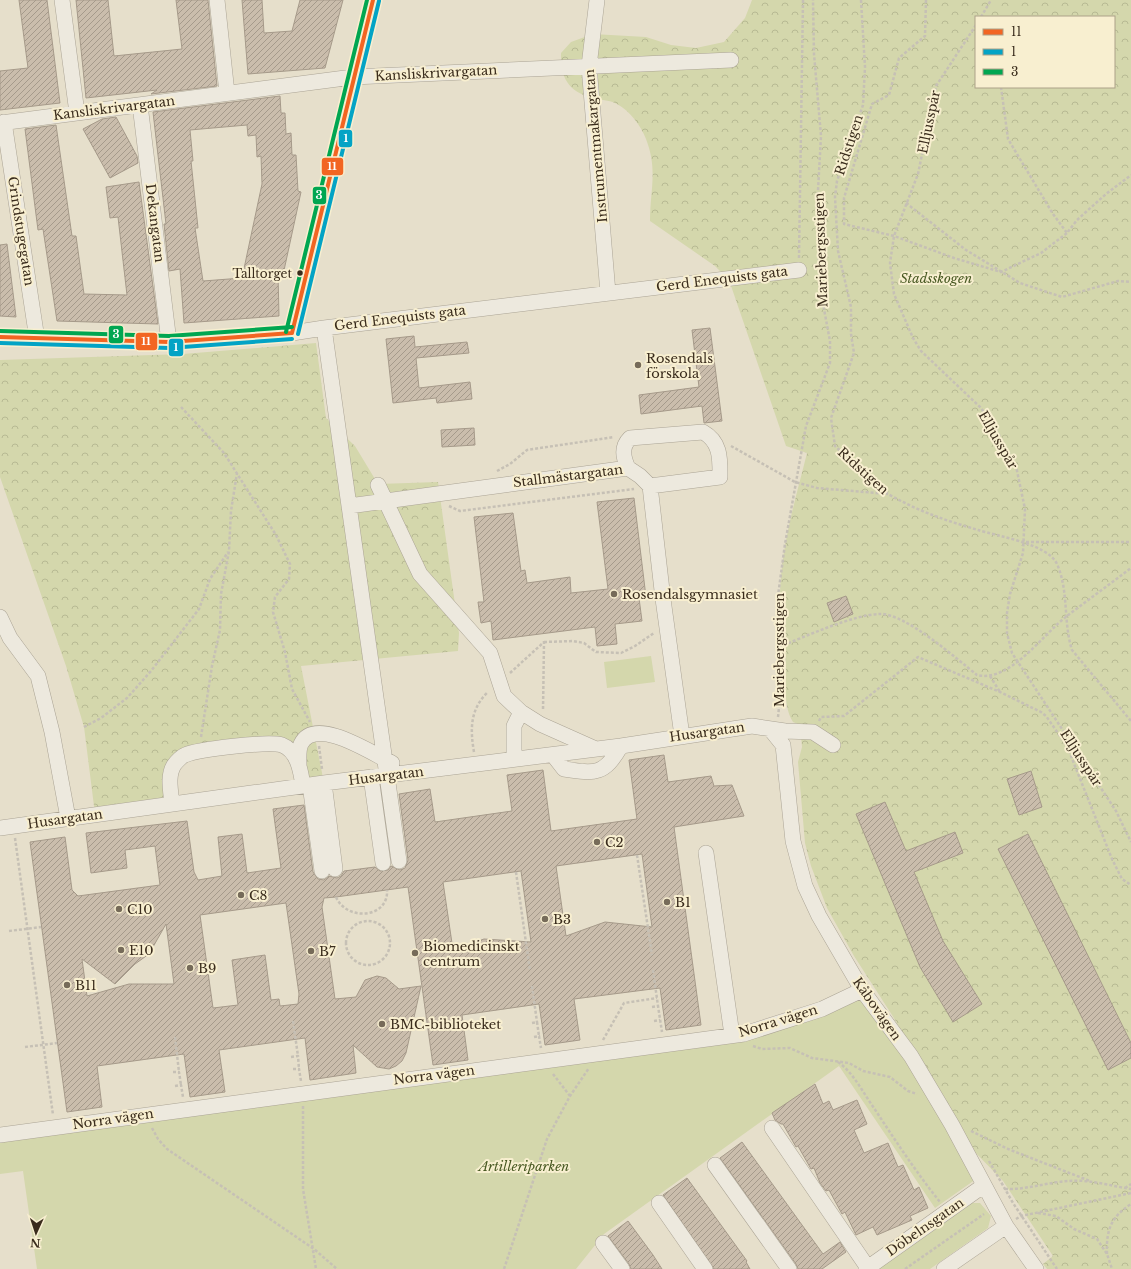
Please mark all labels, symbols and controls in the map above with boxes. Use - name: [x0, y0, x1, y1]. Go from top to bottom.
- legend: [975, 16, 1115, 88]
- text: 11: [1011, 24, 1022, 39]
- text: 1: [1011, 44, 1016, 59]
- street label: Kansliskrivargatan: [374, 61, 498, 85]
- text: 3: [1011, 64, 1018, 79]
- street label: Instrumentmakargatan: [581, 69, 611, 223]
- street label: Elljusspår: [914, 88, 944, 155]
- street label: Kansliskrivargatan: [52, 92, 176, 124]
- street label: Ridstigen: [831, 112, 867, 178]
- line badge: 1: [338, 129, 353, 148]
- text: 1: [344, 131, 349, 145]
- line badge: 11: [321, 157, 344, 176]
- text: 11: [327, 159, 337, 173]
- street label: Grindstugegatan: [4, 175, 38, 287]
- street label: Dekangatan: [142, 183, 168, 263]
- line badge: 3: [312, 186, 327, 205]
- text: 3: [315, 188, 323, 202]
- street label: Mariebergsstigen: [811, 192, 831, 308]
- street label: Gerd Enequists gata: [655, 262, 790, 296]
- place label: Talltorget: [233, 266, 292, 281]
- marker: Talltorget: [295, 268, 305, 278]
- park label: Stadsskogen: [900, 270, 972, 287]
- street label: Gerd Enequists gata: [333, 301, 468, 335]
- line badge: 3: [108, 325, 124, 344]
- text: 3: [112, 327, 120, 341]
- line badge: 11: [135, 332, 158, 351]
- text: 11: [141, 334, 151, 348]
- line badge: 1: [168, 338, 184, 357]
- text: 1: [174, 340, 179, 354]
- place label: Rosendals förskola: [646, 350, 713, 382]
- marker: Rosendals förskola: [633, 360, 643, 370]
- street label: Elljusspår: [974, 408, 1022, 473]
- street label: Ridstigen: [834, 444, 892, 498]
- street label: Stallmästargatan: [512, 461, 624, 491]
- place label: Rosendalsgymnasiet: [622, 586, 758, 603]
- marker: Rosendalsgymnasiet: [609, 589, 619, 599]
- street label: Mariebergsstigen: [771, 593, 788, 707]
- street label: Husargatan: [668, 718, 746, 746]
- street label: Elljusspår: [1056, 726, 1106, 790]
- street label: Husargatan: [347, 763, 425, 789]
- street label: Husargatan: [26, 805, 104, 833]
- place label: C2: [605, 834, 623, 851]
- marker: C2: [592, 837, 602, 847]
- place label: C8: [249, 887, 267, 904]
- marker: C8: [236, 890, 246, 900]
- place label: B1: [675, 894, 691, 911]
- marker: B1: [662, 897, 672, 907]
- place label: C10: [127, 901, 153, 918]
- marker: C10: [114, 904, 124, 914]
- place label: B3: [553, 911, 571, 928]
- marker: B3: [540, 914, 550, 924]
- place label: Biomedicinskt centrum: [423, 938, 520, 970]
- place label: E10: [129, 942, 154, 959]
- place label: B7: [319, 943, 336, 960]
- marker: E10: [116, 945, 126, 955]
- marker: B7: [306, 946, 316, 956]
- marker: Biomedicinskt centrum: [410, 948, 420, 958]
- place label: B9: [198, 960, 216, 977]
- marker: B9: [185, 963, 195, 973]
- street label: Kåbovägen: [849, 974, 905, 1044]
- place label: B11: [75, 977, 97, 994]
- marker: B11: [62, 980, 72, 990]
- street label: Norra vägen: [736, 1001, 820, 1041]
- place label: BMC-biblioteket: [390, 1016, 501, 1033]
- marker: BMC-biblioteket: [377, 1019, 387, 1029]
- street label: Norra vägen: [392, 1062, 476, 1088]
- street label: Norra vägen: [71, 1105, 155, 1133]
- park label: Artilleriparken: [477, 1158, 569, 1175]
- street label: Döbelnsgatan: [883, 1194, 967, 1260]
- north arrow: [16, 1213, 56, 1253]
- text: N: [29, 1236, 41, 1250]

